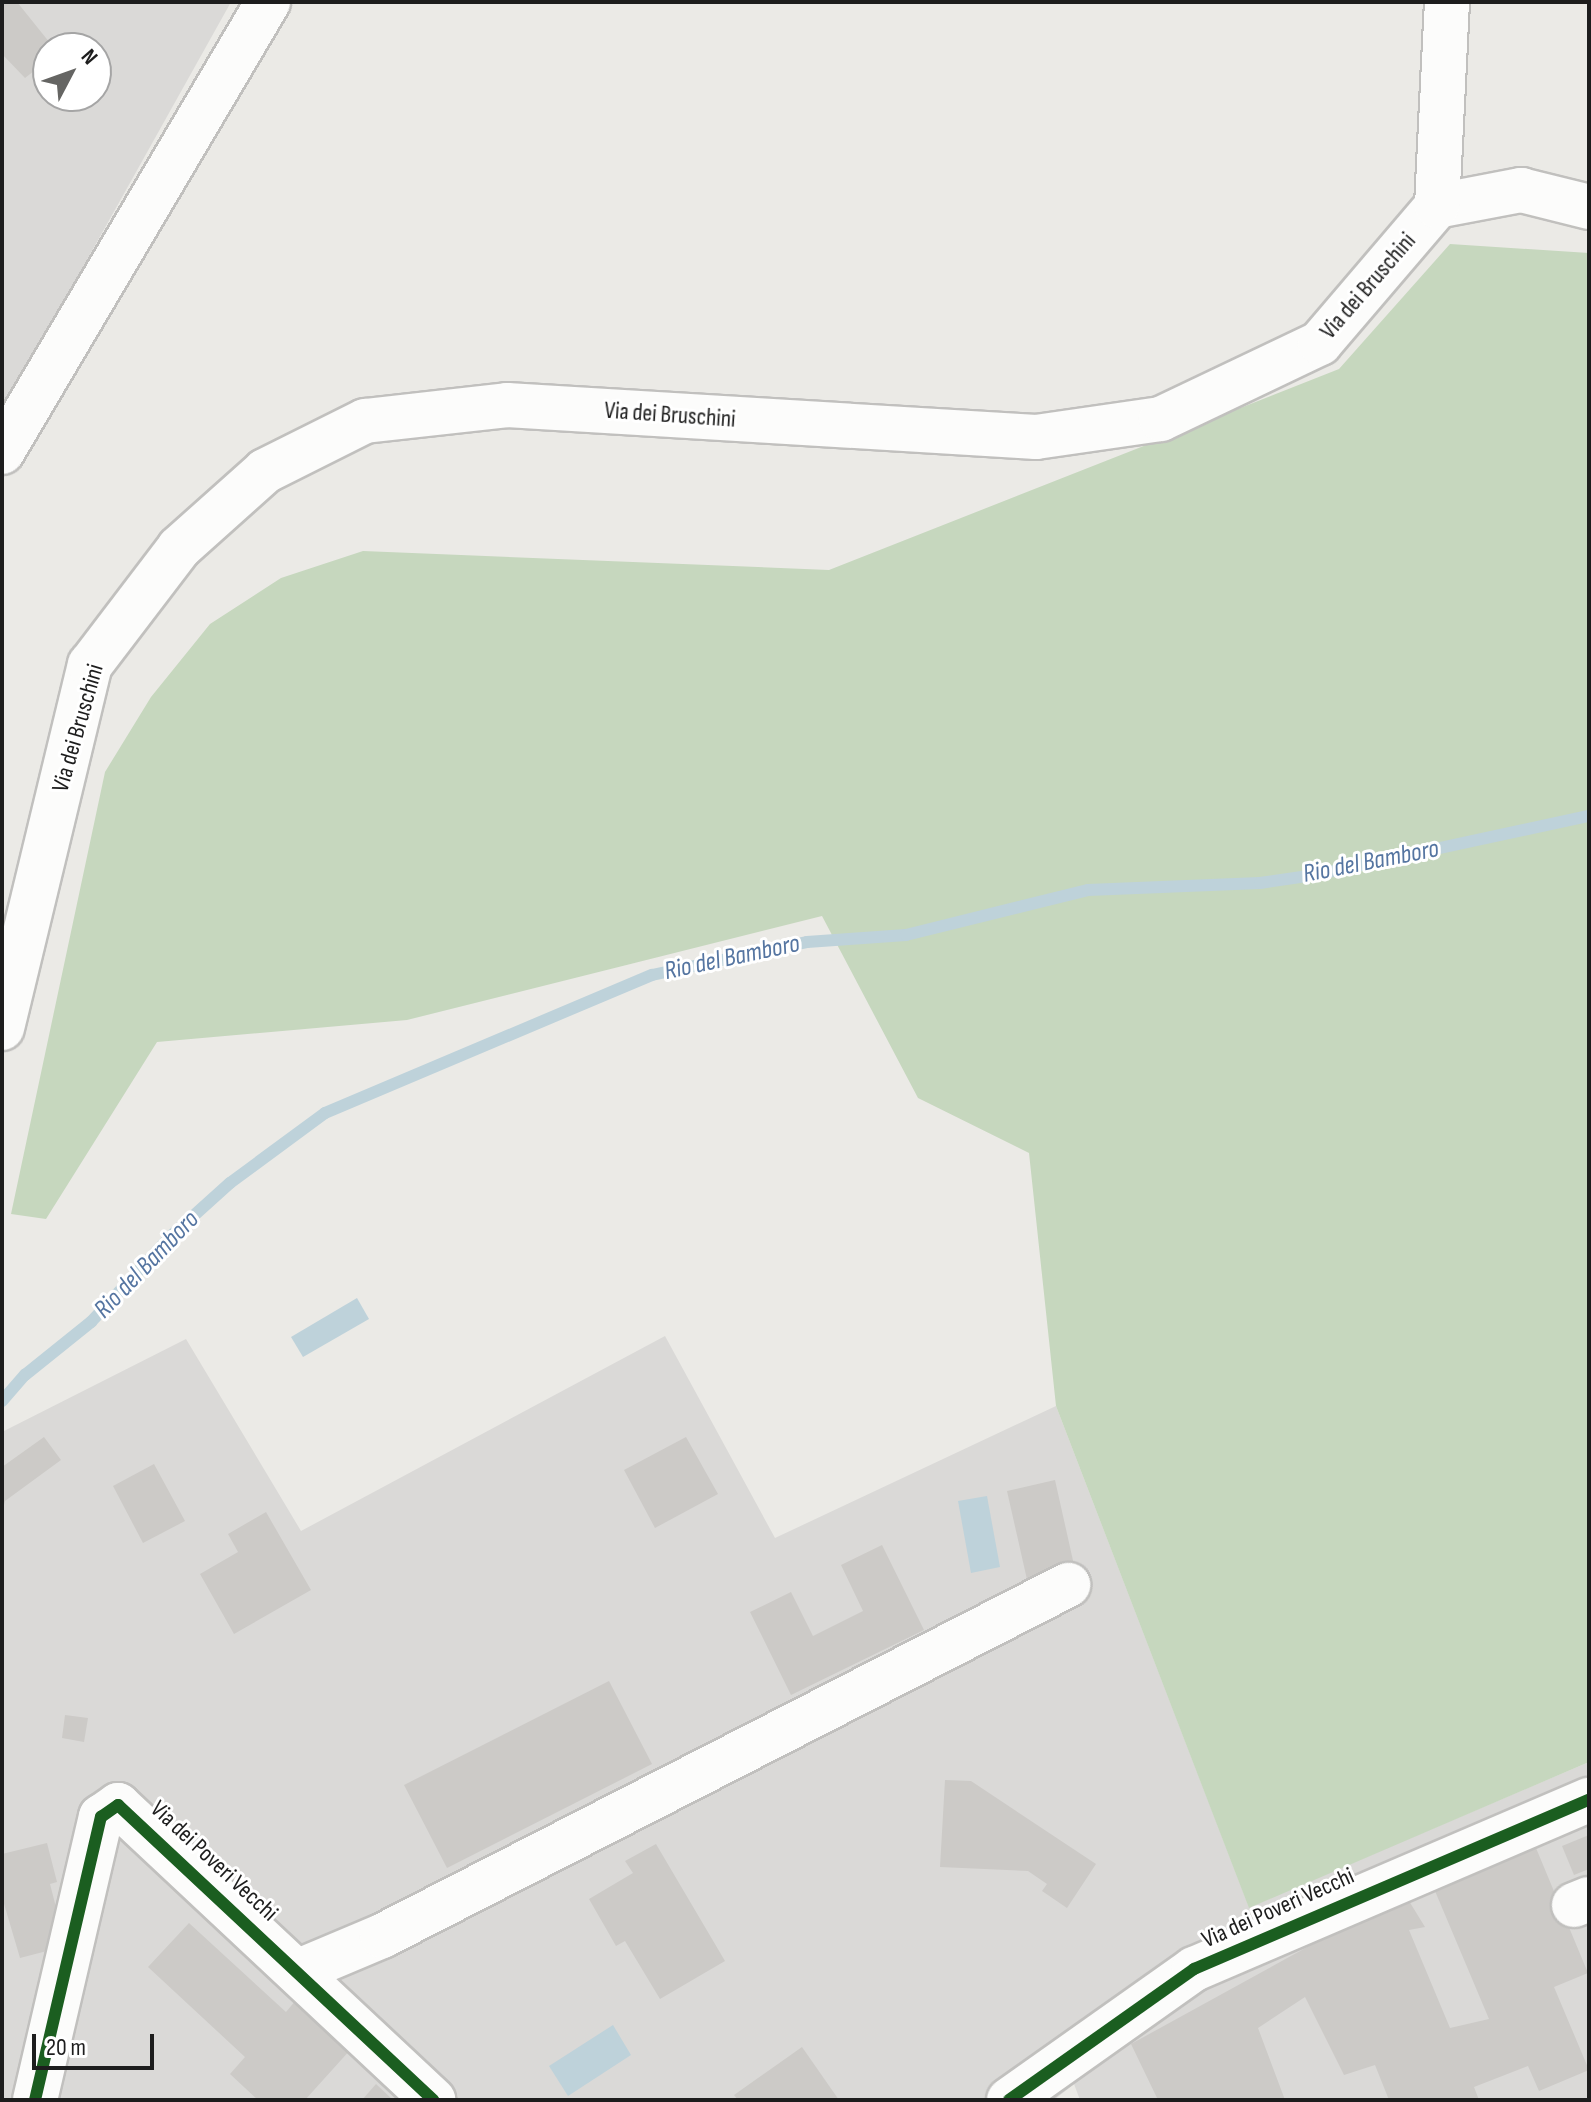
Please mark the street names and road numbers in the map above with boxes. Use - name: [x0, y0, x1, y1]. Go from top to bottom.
- street label: Via dei Bruschini: [1314, 227, 1422, 345]
- street label: Via dei Bruschini: [603, 396, 737, 434]
- street label: Via dei Bruschini: [46, 661, 110, 795]
- street label: Via dei Poveri Vecchi: [144, 1795, 284, 1927]
- street label: Via dei Poveri Vecchi: [1197, 1862, 1359, 1954]

